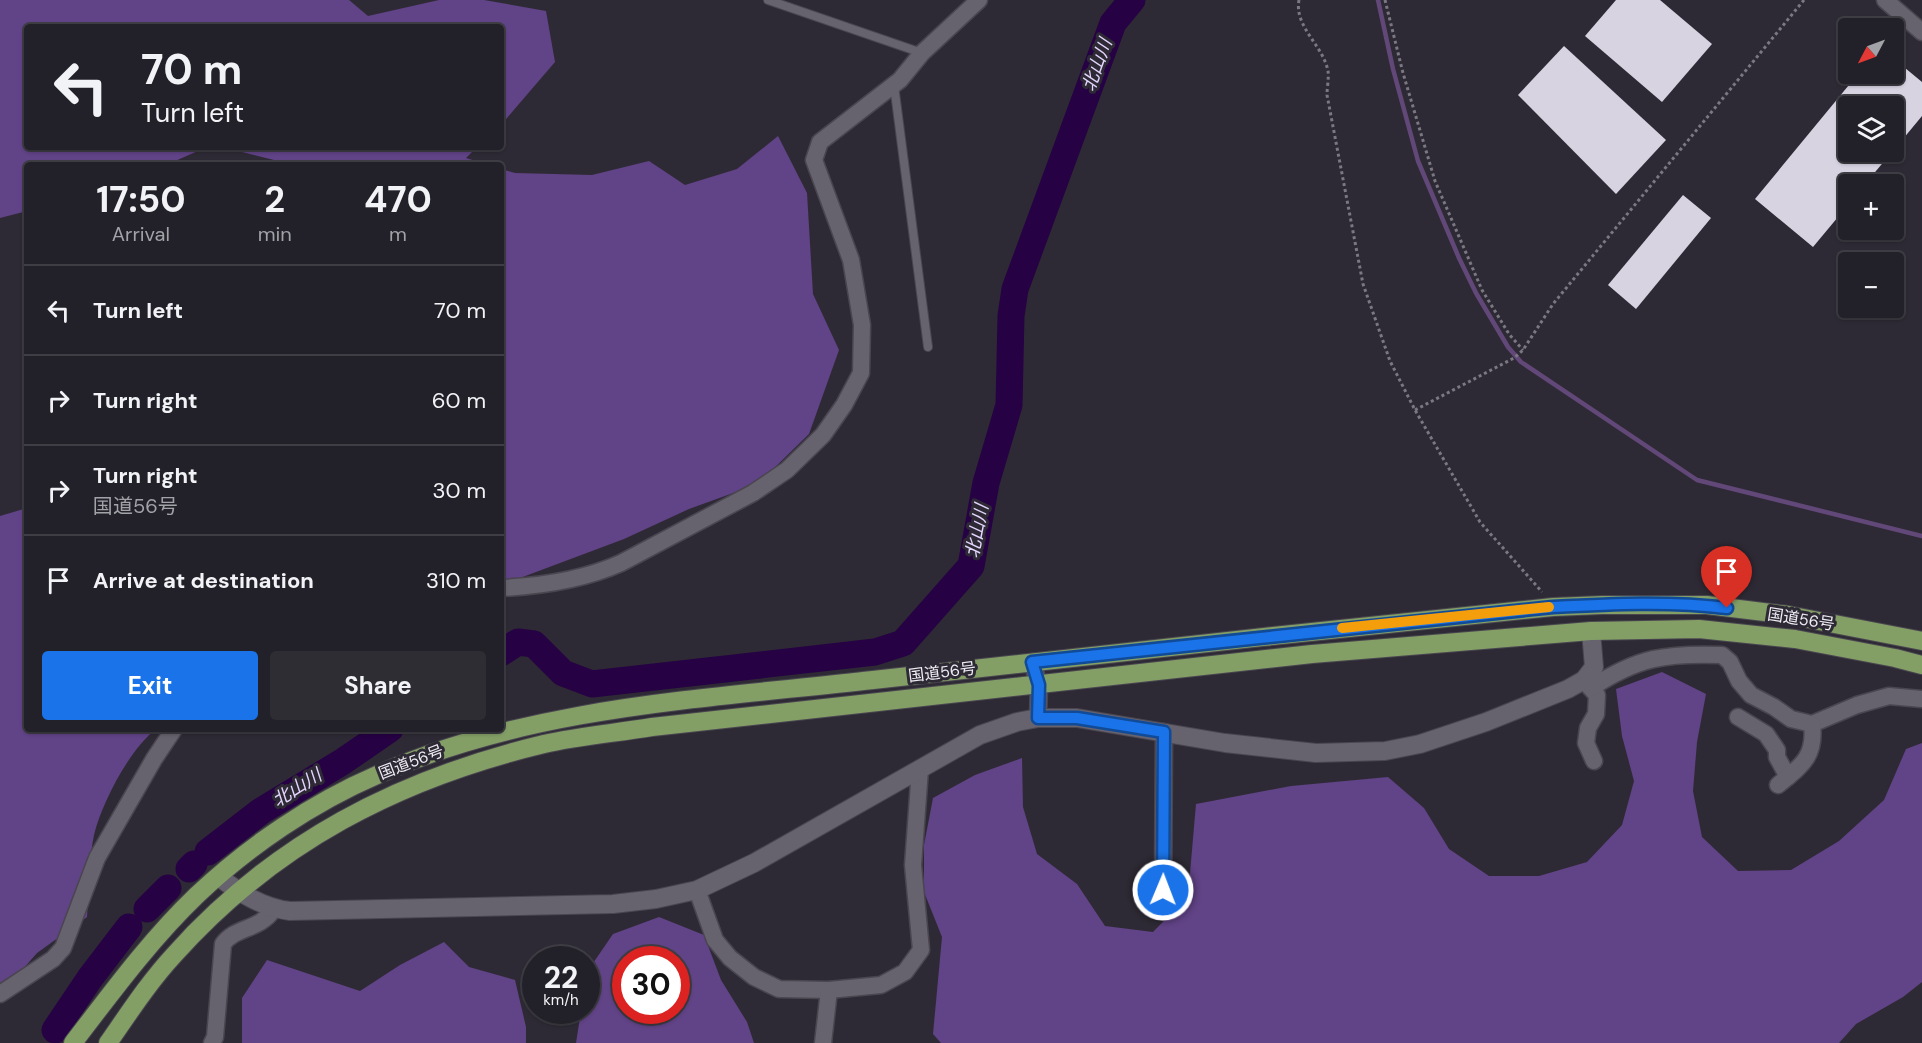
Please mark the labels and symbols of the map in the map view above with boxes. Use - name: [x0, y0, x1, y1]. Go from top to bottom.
- north arrow: [1838, 18, 1904, 84]
- water label: 北山川: [1076, 34, 1118, 94]
- water label: 北山川: [960, 500, 994, 560]
- pin: [1701, 546, 1752, 608]
- street label: 国道56号: [1766, 603, 1836, 635]
- street label: 国道56号: [907, 657, 977, 687]
- street label: 国道56号: [376, 740, 446, 784]
- water label: 北山川: [268, 762, 328, 812]
- position arrow: [1131, 858, 1195, 922]
- speed limit sign: 30: [612, 946, 690, 1024]

